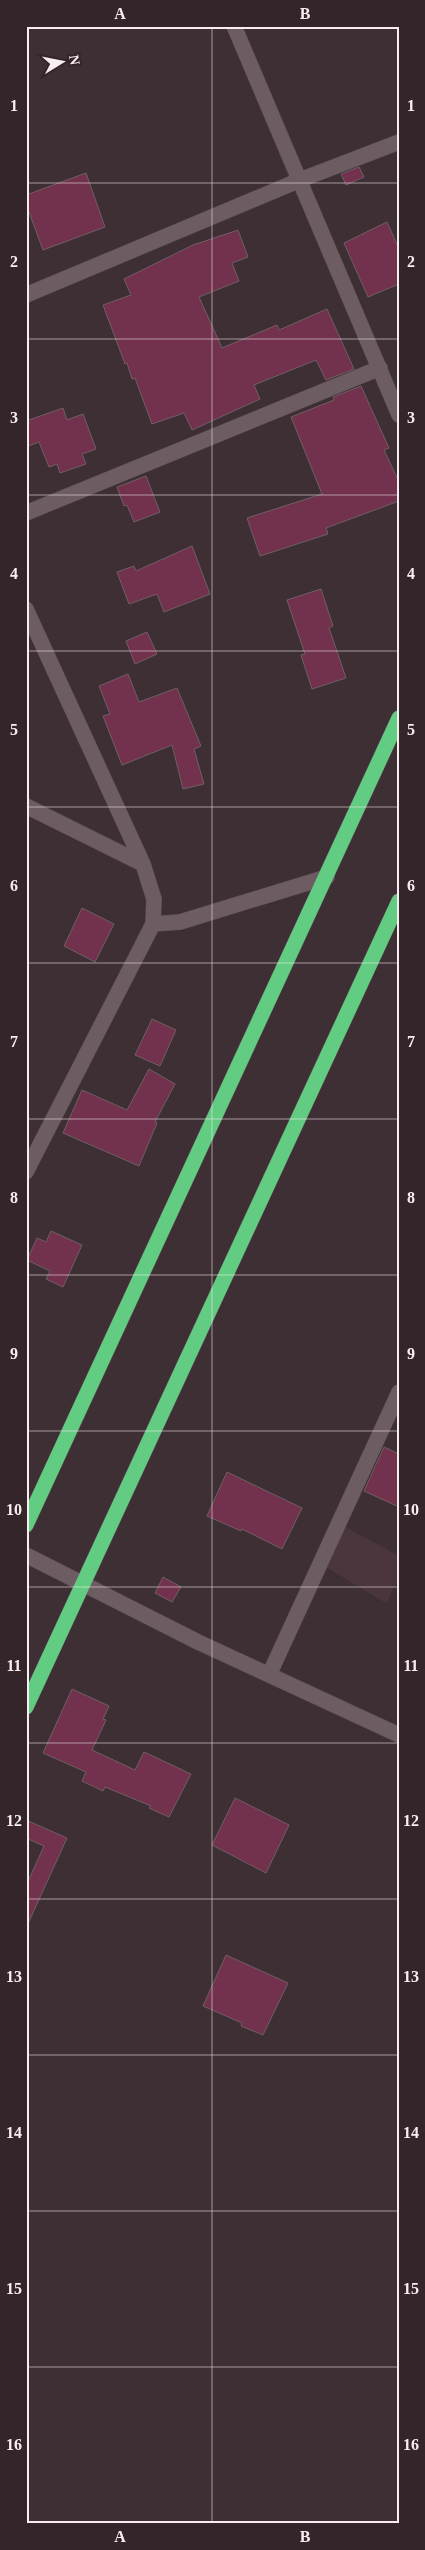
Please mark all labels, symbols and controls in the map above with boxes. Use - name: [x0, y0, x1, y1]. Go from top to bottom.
- text: A: [114, 5, 126, 22]
- text: B: [300, 5, 311, 22]
- north arrow: [38, 38, 88, 88]
- text: N: [66, 54, 83, 66]
- text: 1: [10, 97, 18, 114]
- text: 1: [407, 97, 415, 114]
- text: 2: [10, 253, 18, 270]
- text: 2: [407, 253, 415, 270]
- text: 3: [10, 409, 18, 426]
- text: 3: [407, 409, 415, 426]
- text: 4: [10, 565, 18, 582]
- text: 4: [407, 565, 415, 582]
- text: 5: [10, 721, 18, 738]
- text: 5: [407, 721, 415, 738]
- text: 6: [10, 877, 18, 894]
- text: 6: [407, 877, 415, 894]
- text: 7: [10, 1033, 18, 1050]
- text: 7: [407, 1033, 415, 1050]
- text: 8: [10, 1189, 18, 1206]
- text: 8: [407, 1189, 415, 1206]
- text: 9: [10, 1345, 18, 1362]
- text: 9: [407, 1345, 415, 1362]
- text: 10: [6, 1501, 22, 1518]
- text: 10: [403, 1501, 419, 1518]
- text: 11: [6, 1657, 22, 1674]
- text: 11: [403, 1657, 419, 1674]
- text: 12: [6, 1812, 22, 1829]
- text: 12: [403, 1812, 419, 1829]
- text: 13: [6, 1968, 22, 1985]
- text: 13: [403, 1968, 419, 1985]
- text: 14: [6, 2124, 22, 2141]
- text: 14: [403, 2124, 419, 2141]
- text: 15: [6, 2280, 22, 2297]
- text: 15: [403, 2280, 419, 2297]
- text: 16: [6, 2436, 22, 2453]
- text: 16: [403, 2436, 419, 2453]
- text: A: [114, 2528, 126, 2545]
- text: B: [300, 2528, 311, 2545]

